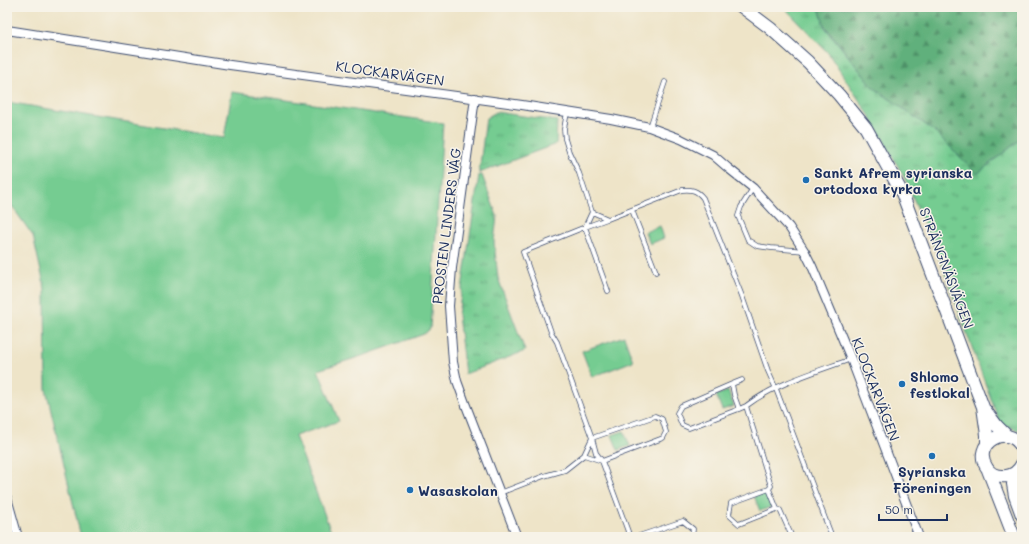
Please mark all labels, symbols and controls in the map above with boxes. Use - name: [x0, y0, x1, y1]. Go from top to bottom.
- street label: KLOCKARVÄGEN: [334, 56, 446, 90]
- street label: PROSTEN LINDERS VÄG: [427, 147, 465, 305]
- place label: Sankt Afrem syrianska ortodoxa kyrka: [814, 163, 973, 198]
- marker: Sankt Afrem syrianska ortodoxa kyrka: [801, 175, 811, 185]
- street label: STRÄNGNÄSVÄGEN: [915, 205, 979, 331]
- street label: KLOCKARVÄGEN: [848, 335, 904, 443]
- place label: Shlomo festlokal: [910, 367, 970, 402]
- marker: Shlomo festlokal: [897, 379, 907, 389]
- marker: Syrianska Föreningen: [927, 451, 937, 461]
- place label: Syrianska Föreningen: [893, 462, 971, 497]
- place label: Wasaskolan: [418, 481, 498, 500]
- marker: Wasaskolan: [405, 485, 415, 495]
- scale bar: [879, 496, 947, 522]
- text: 50 m: [885, 501, 913, 517]

